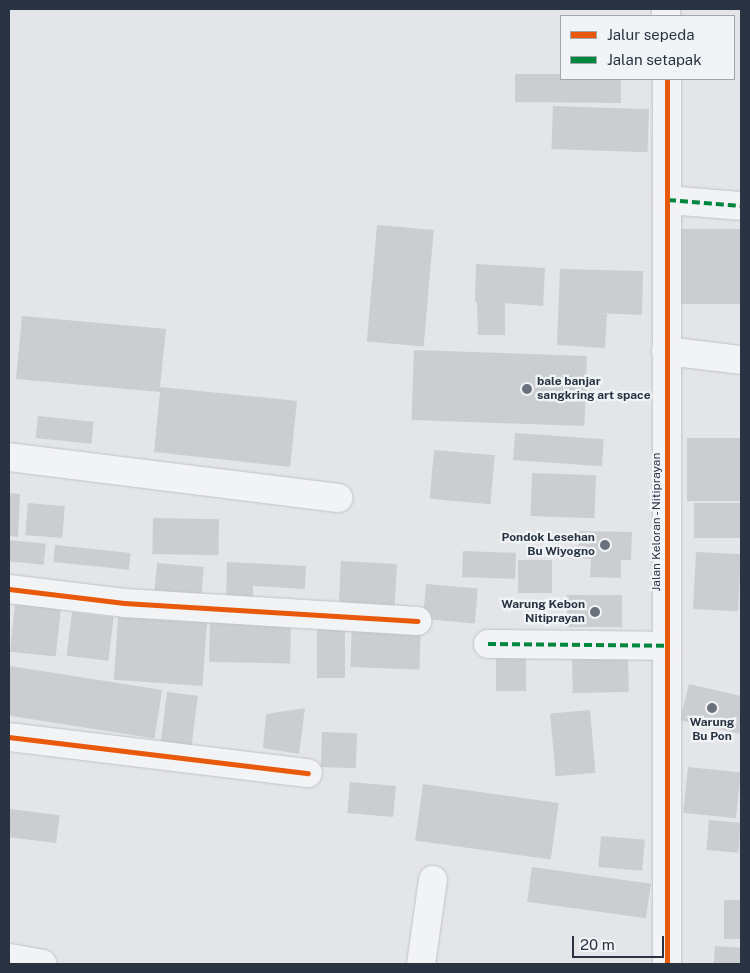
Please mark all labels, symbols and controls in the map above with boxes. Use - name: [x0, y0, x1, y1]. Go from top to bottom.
- legend: [560, 15, 735, 80]
- text: Jalur sepeda: [607, 26, 695, 43]
- text: Jalan setapak: [607, 51, 702, 68]
- place label: bale banjar sangkring art space: [537, 375, 651, 403]
- marker: bale banjar sangkring art space: [521, 383, 533, 395]
- street label: Jalan Keloran - Nitiprayan: [650, 451, 664, 593]
- place label: Pondok Lesehan Bu Wiyogno: [502, 531, 595, 559]
- marker: Pondok Lesehan Bu Wiyogno: [599, 539, 611, 551]
- place label: Warung Kebon Nitiprayan: [501, 598, 585, 626]
- marker: Warung Kebon Nitiprayan: [589, 606, 601, 618]
- marker: Warung Bu Pon: [706, 702, 718, 714]
- place label: Warung Bu Pon: [690, 716, 734, 744]
- scale bar: [575, 926, 668, 958]
- text: 20 m: [580, 936, 615, 953]

